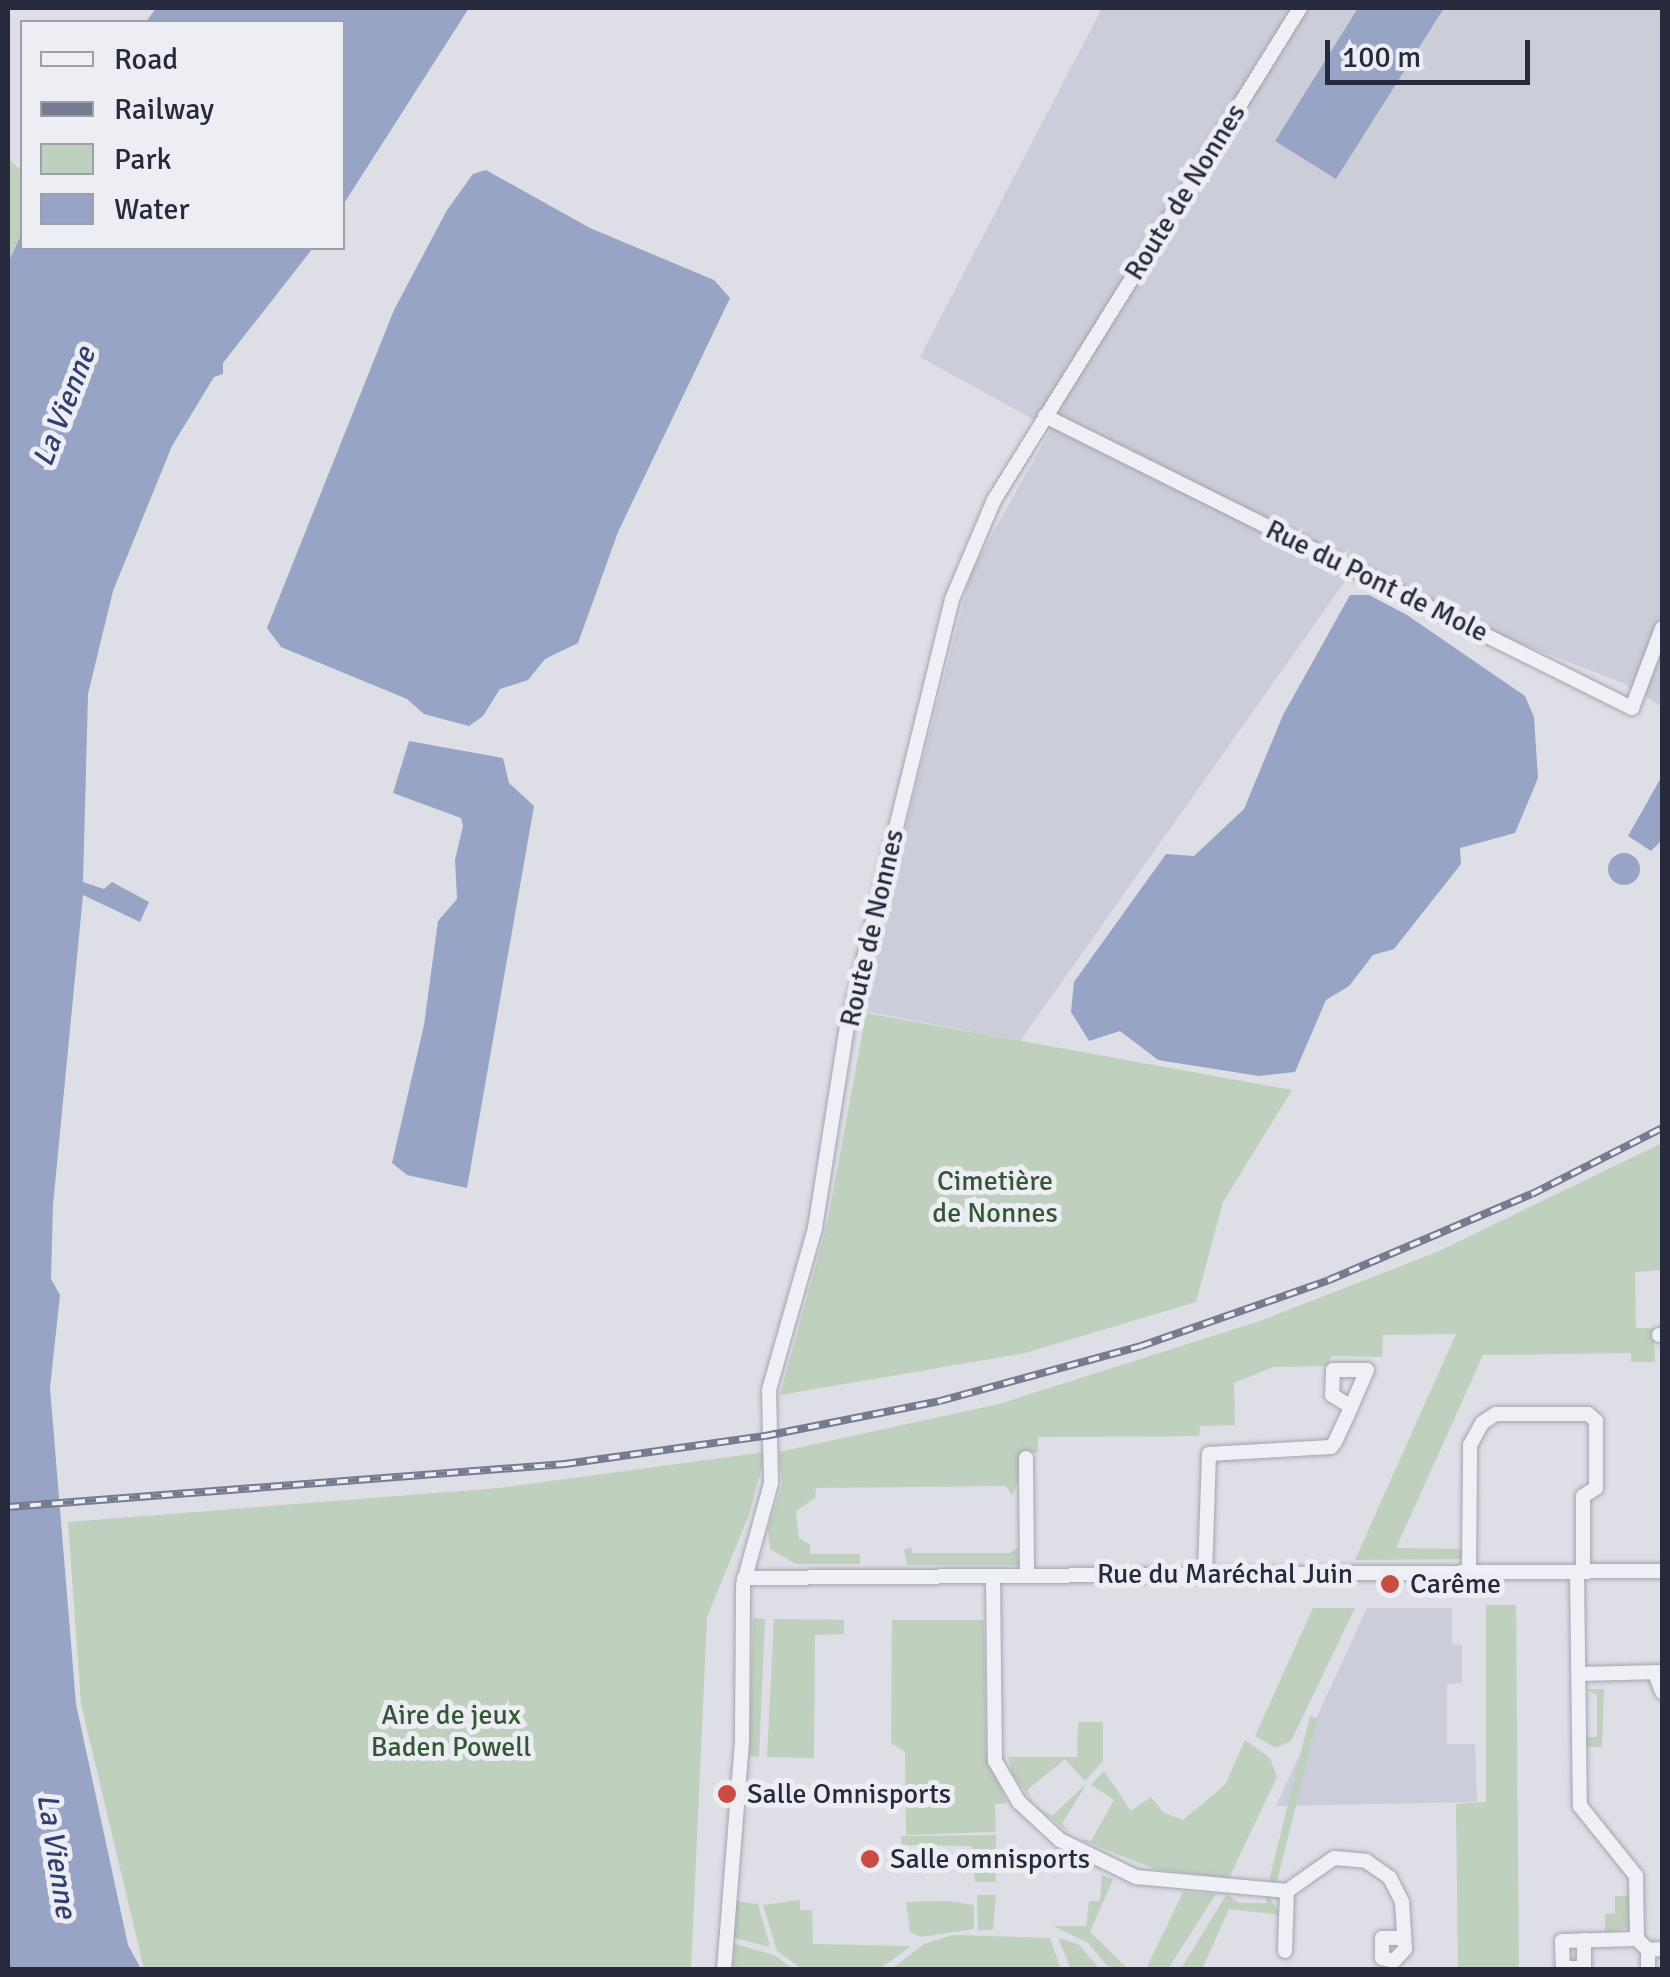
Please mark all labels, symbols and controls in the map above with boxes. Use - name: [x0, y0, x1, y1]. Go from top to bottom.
- legend: [20, 20, 345, 250]
- scale bar: [1330, 20, 1535, 82]
- text: 100 m: [1342, 39, 1421, 76]
- text: Road: [114, 41, 178, 78]
- text: Railway: [114, 91, 214, 128]
- street label: Route de Nonnes: [1117, 98, 1253, 286]
- text: Park: [114, 141, 172, 178]
- text: Water: [114, 191, 190, 228]
- water label: La Vienne: [26, 342, 104, 472]
- street label: Rue du Pont de Mole: [1260, 513, 1494, 649]
- street label: Route de Nonnes: [833, 826, 911, 1030]
- park label: Cimetière de Nonnes: [932, 1164, 1058, 1230]
- street label: Rue du Maréchal Juin: [1097, 1557, 1353, 1591]
- place label: Carême: [1410, 1567, 1501, 1601]
- marker: Carême: [1379, 1573, 1401, 1595]
- park label: Aire de jeux Baden Powell: [371, 1698, 531, 1764]
- place label: Salle Omnisports: [747, 1777, 951, 1811]
- marker: Salle Omnisports: [716, 1783, 738, 1805]
- water label: La Vienne: [28, 1791, 84, 1921]
- place label: Salle omnisports: [890, 1842, 1090, 1876]
- marker: Salle omnisports: [859, 1848, 881, 1870]

